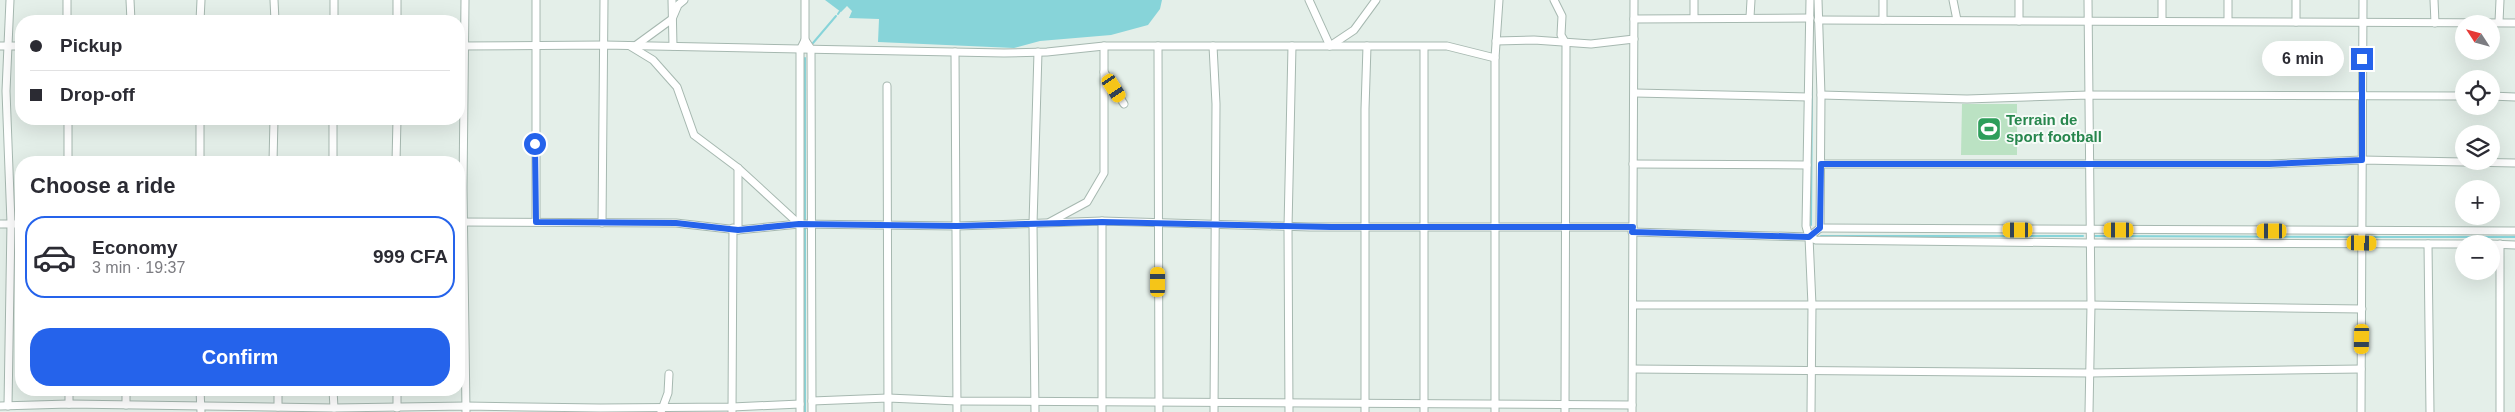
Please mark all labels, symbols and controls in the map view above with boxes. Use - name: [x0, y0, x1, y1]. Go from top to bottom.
- north arrow: [2455, 15, 2500, 60]
- map controls: [2455, 15, 2500, 280]
- text: Pickup: [60, 35, 122, 56]
- callout: 6 min: [2262, 42, 2344, 76]
- route end: [2351, 48, 2373, 70]
- text: 6 min: [2282, 50, 2324, 67]
- button: locate: [2455, 70, 2500, 115]
- car: [1099, 71, 1128, 105]
- text: Drop-off: [60, 84, 135, 105]
- place label: Terrain de sport football: [2006, 111, 2102, 145]
- sports icon: Terrain de sport football: [1976, 116, 2002, 142]
- button: layers: [2455, 125, 2500, 170]
- route start: [524, 133, 546, 155]
- text: Choose a ride: [30, 173, 175, 198]
- button: +: [2455, 180, 2500, 225]
- car: [2003, 223, 2033, 238]
- car: [2104, 223, 2134, 238]
- car: [2257, 224, 2287, 239]
- icon: car: [32, 235, 77, 280]
- car: [2346, 235, 2377, 251]
- button: −: [2455, 235, 2500, 280]
- text: Economy: [92, 237, 178, 258]
- text: 999 CFA: [373, 246, 448, 267]
- text: 3 min · 19:37: [92, 259, 185, 276]
- car: [1150, 267, 1165, 297]
- car: [2354, 324, 2369, 354]
- button: Confirm: [30, 328, 450, 386]

